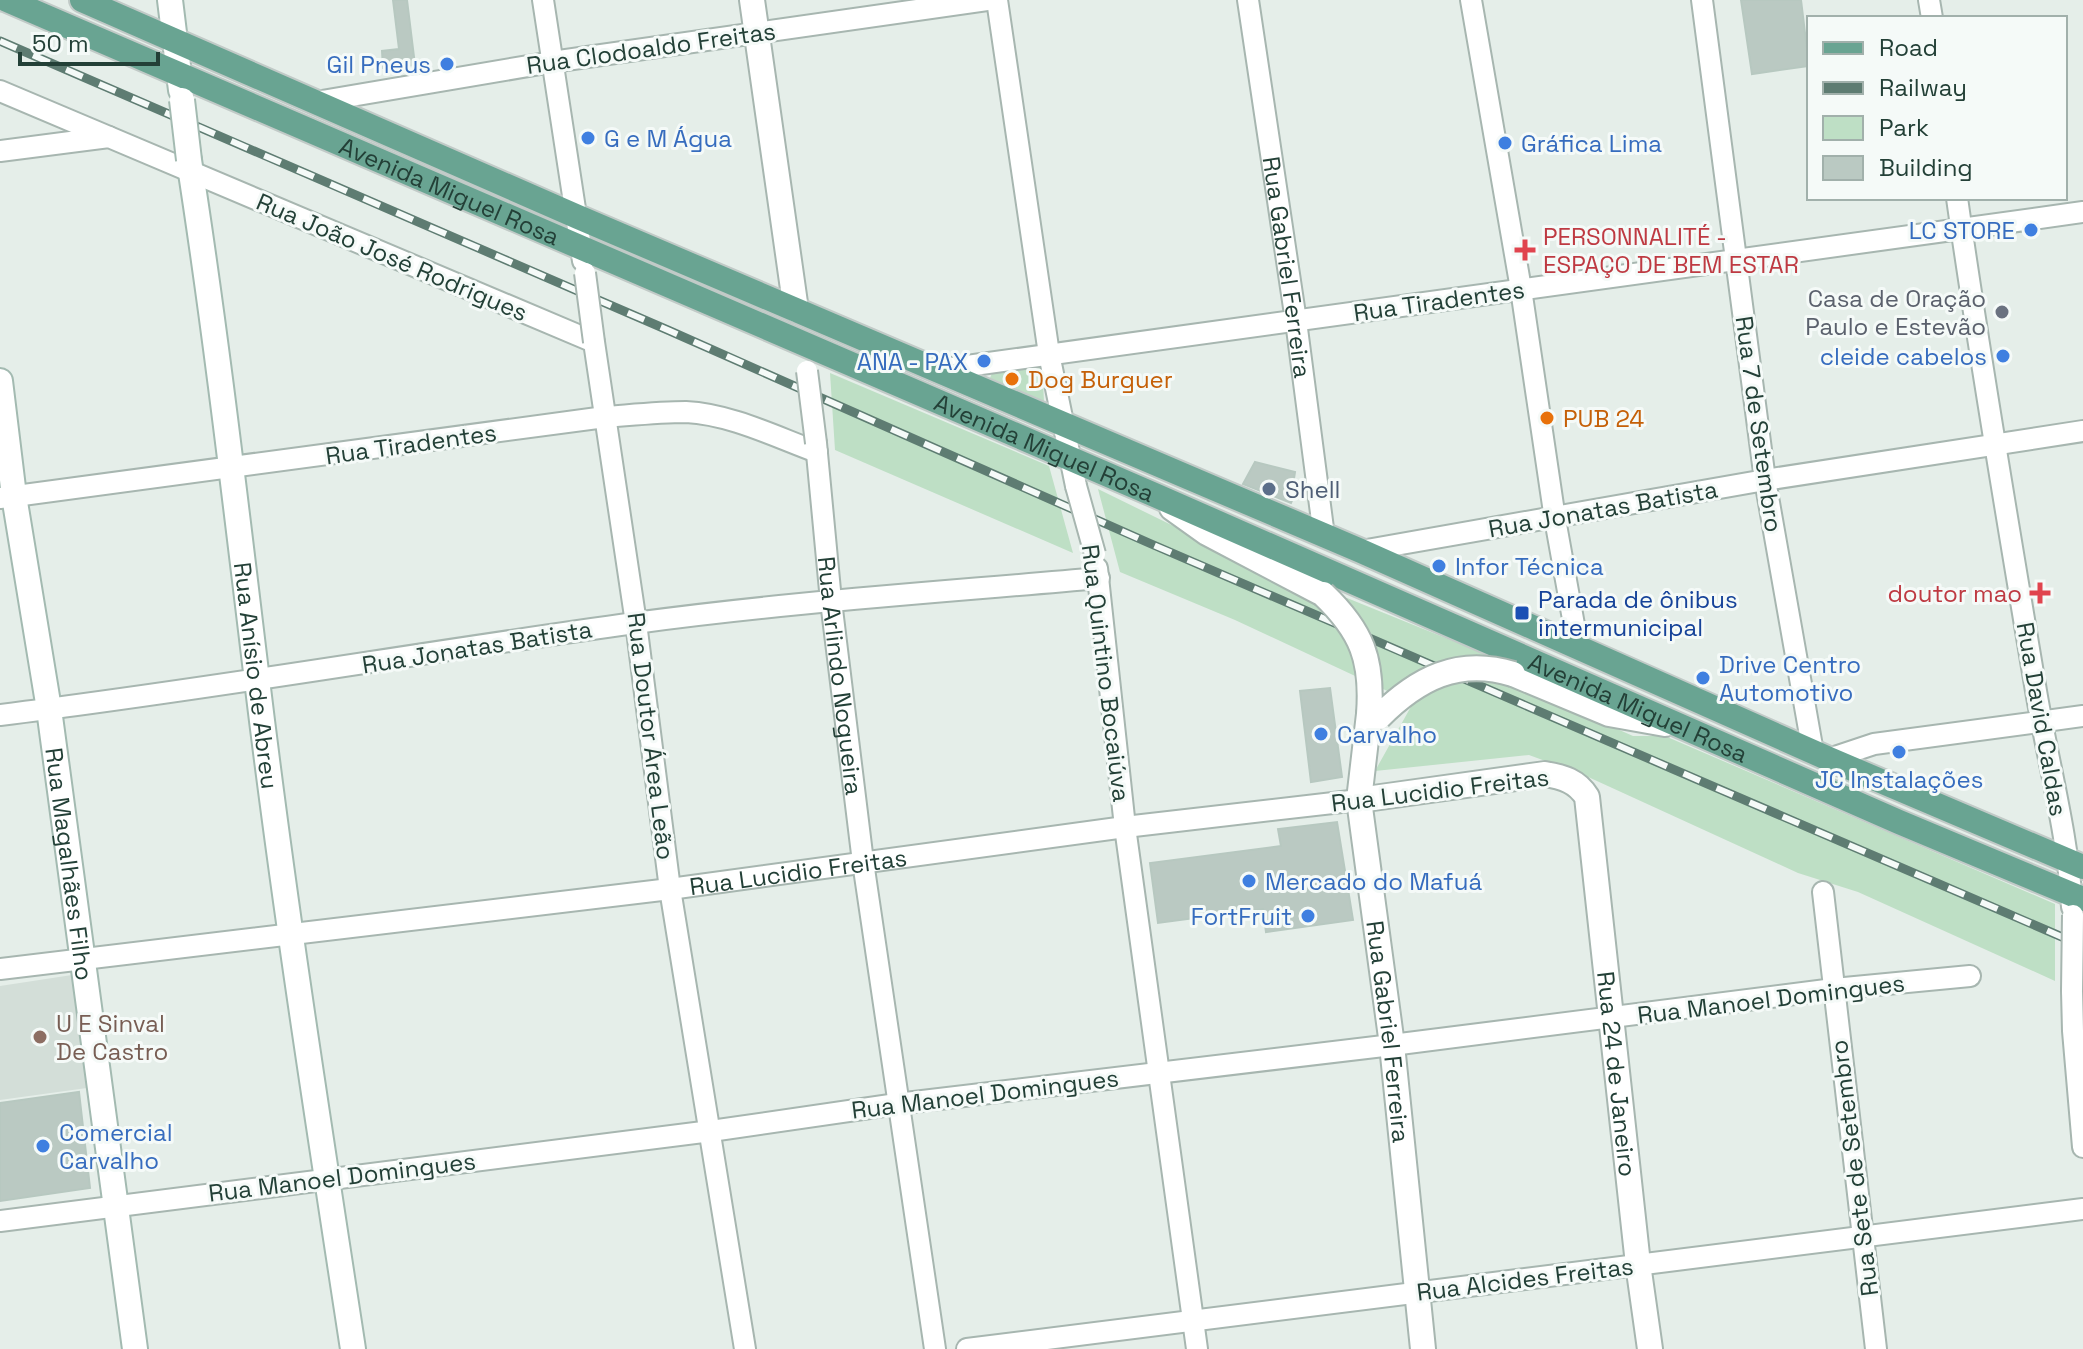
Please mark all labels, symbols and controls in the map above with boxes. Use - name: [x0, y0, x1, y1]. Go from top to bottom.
- street label: Rua Clodoaldo Freitas: [524, 15, 778, 81]
- scale bar: [20, 16, 158, 66]
- legend: [1807, 16, 2067, 200]
- text: 50 m: [32, 28, 89, 59]
- text: Road: [1879, 32, 1938, 63]
- place label: Gil Pneus: [327, 49, 431, 80]
- marker: Gil Pneus: [438, 55, 456, 73]
- text: Railway: [1879, 72, 1967, 103]
- text: Park: [1879, 112, 1929, 143]
- place label: G e M Água: [604, 123, 732, 154]
- place label: Gráfica Lima: [1521, 128, 1662, 159]
- marker: G e M Água: [579, 129, 597, 147]
- street label: Avenida Miguel Rosa: [335, 130, 565, 252]
- marker: Gráfica Lima: [1496, 134, 1514, 152]
- text: Building: [1879, 152, 1973, 183]
- street label: Rua Gabriel Ferreira: [1256, 154, 1319, 380]
- street label: Rua João José Rodrigues: [252, 186, 532, 328]
- place label: LC STORE: [1909, 215, 2015, 246]
- place label: PERSONNALITÉ - ESPAÇO DE BEM ESTAR: [1543, 221, 1799, 280]
- marker: LC STORE: [2022, 221, 2040, 239]
- marker: PERSONNALITÉ - ESPAÇO DE BEM ESTAR: [1514, 239, 1536, 261]
- street label: Rua Tiradentes: [1351, 274, 1527, 328]
- place label: Casa de Oração Paulo e Estevão: [1805, 283, 1986, 342]
- marker: Casa de Oração Paulo e Estevão: [1993, 303, 2011, 321]
- street label: Rua 7 de Setembro: [1728, 314, 1790, 534]
- place label: cleide cabelos: [1820, 341, 1987, 372]
- place label: ANA - PAX: [857, 346, 968, 377]
- marker: cleide cabelos: [1994, 347, 2012, 365]
- marker: ANA - PAX: [975, 352, 993, 370]
- place label: Dog Burguer: [1028, 364, 1173, 395]
- marker: Dog Burguer: [1003, 370, 1021, 388]
- street label: Avenida Miguel Rosa: [930, 386, 1160, 509]
- place label: PUB 24: [1563, 403, 1644, 434]
- marker: PUB 24: [1538, 409, 1556, 427]
- street label: Rua Tiradentes: [323, 417, 499, 471]
- place label: Shell: [1285, 474, 1340, 505]
- street label: Rua Jonatas Batista: [1486, 474, 1720, 544]
- marker: Shell: [1260, 480, 1278, 498]
- street label: Rua Quintino Bocaiúva: [1075, 542, 1137, 804]
- place label: Infor Técnica: [1455, 551, 1604, 582]
- street label: Rua Arlindo Nogueira: [811, 555, 870, 797]
- marker: Infor Técnica: [1430, 557, 1448, 575]
- street label: Rua Anísio de Abreu: [227, 560, 286, 791]
- place label: doutor mao: [1887, 578, 2022, 609]
- marker: doutor mao: [2029, 582, 2051, 604]
- place label: Parada de ônibus intermunicipal: [1538, 584, 1738, 643]
- marker: Parada de ônibus intermunicipal: [1513, 604, 1531, 622]
- street label: Rua Doutor Área Leão: [620, 611, 682, 861]
- street label: Rua Jonatas Batista: [360, 613, 594, 680]
- street label: Rua David Caldas: [2010, 620, 2074, 818]
- street label: Avenida Miguel Rosa: [1524, 646, 1753, 769]
- place label: Drive Centro Automotivo: [1719, 649, 1861, 708]
- marker: Drive Centro Automotivo: [1694, 669, 1712, 687]
- place label: Carvalho: [1337, 719, 1437, 750]
- marker: Carvalho: [1312, 725, 1330, 743]
- marker: JC Instalações: [1890, 743, 1908, 761]
- street label: Rua Magalhães Filho: [39, 745, 101, 982]
- street label: Rua Lucidio Freitas: [1329, 761, 1551, 819]
- place label: JC Instalações: [1815, 764, 1983, 795]
- street label: Rua Lucidio Freitas: [687, 841, 909, 902]
- place label: Mercado do Mafuá: [1265, 866, 1482, 897]
- marker: Mercado do Mafuá: [1240, 872, 1258, 890]
- place label: FortFruit: [1191, 901, 1292, 932]
- marker: FortFruit: [1299, 907, 1317, 925]
- street label: Rua Gabriel Ferreira: [1360, 919, 1417, 1144]
- street label: Rua Manoel Domingues: [1636, 967, 1906, 1031]
- street label: Rua 24 de Janeiro: [1591, 970, 1644, 1178]
- place label: U E Sinval De Castro: [56, 1008, 168, 1067]
- marker: U E Sinval De Castro: [31, 1028, 49, 1046]
- street label: Rua Sete de Setembro: [1823, 1038, 1885, 1298]
- street label: Rua Manoel Domingues: [850, 1062, 1120, 1126]
- place label: Comercial Carvalho: [59, 1117, 173, 1176]
- marker: Comercial Carvalho: [34, 1137, 52, 1155]
- street label: Rua Manoel Domingues: [207, 1145, 477, 1209]
- street label: Rua Alcides Freitas: [1415, 1250, 1635, 1308]

